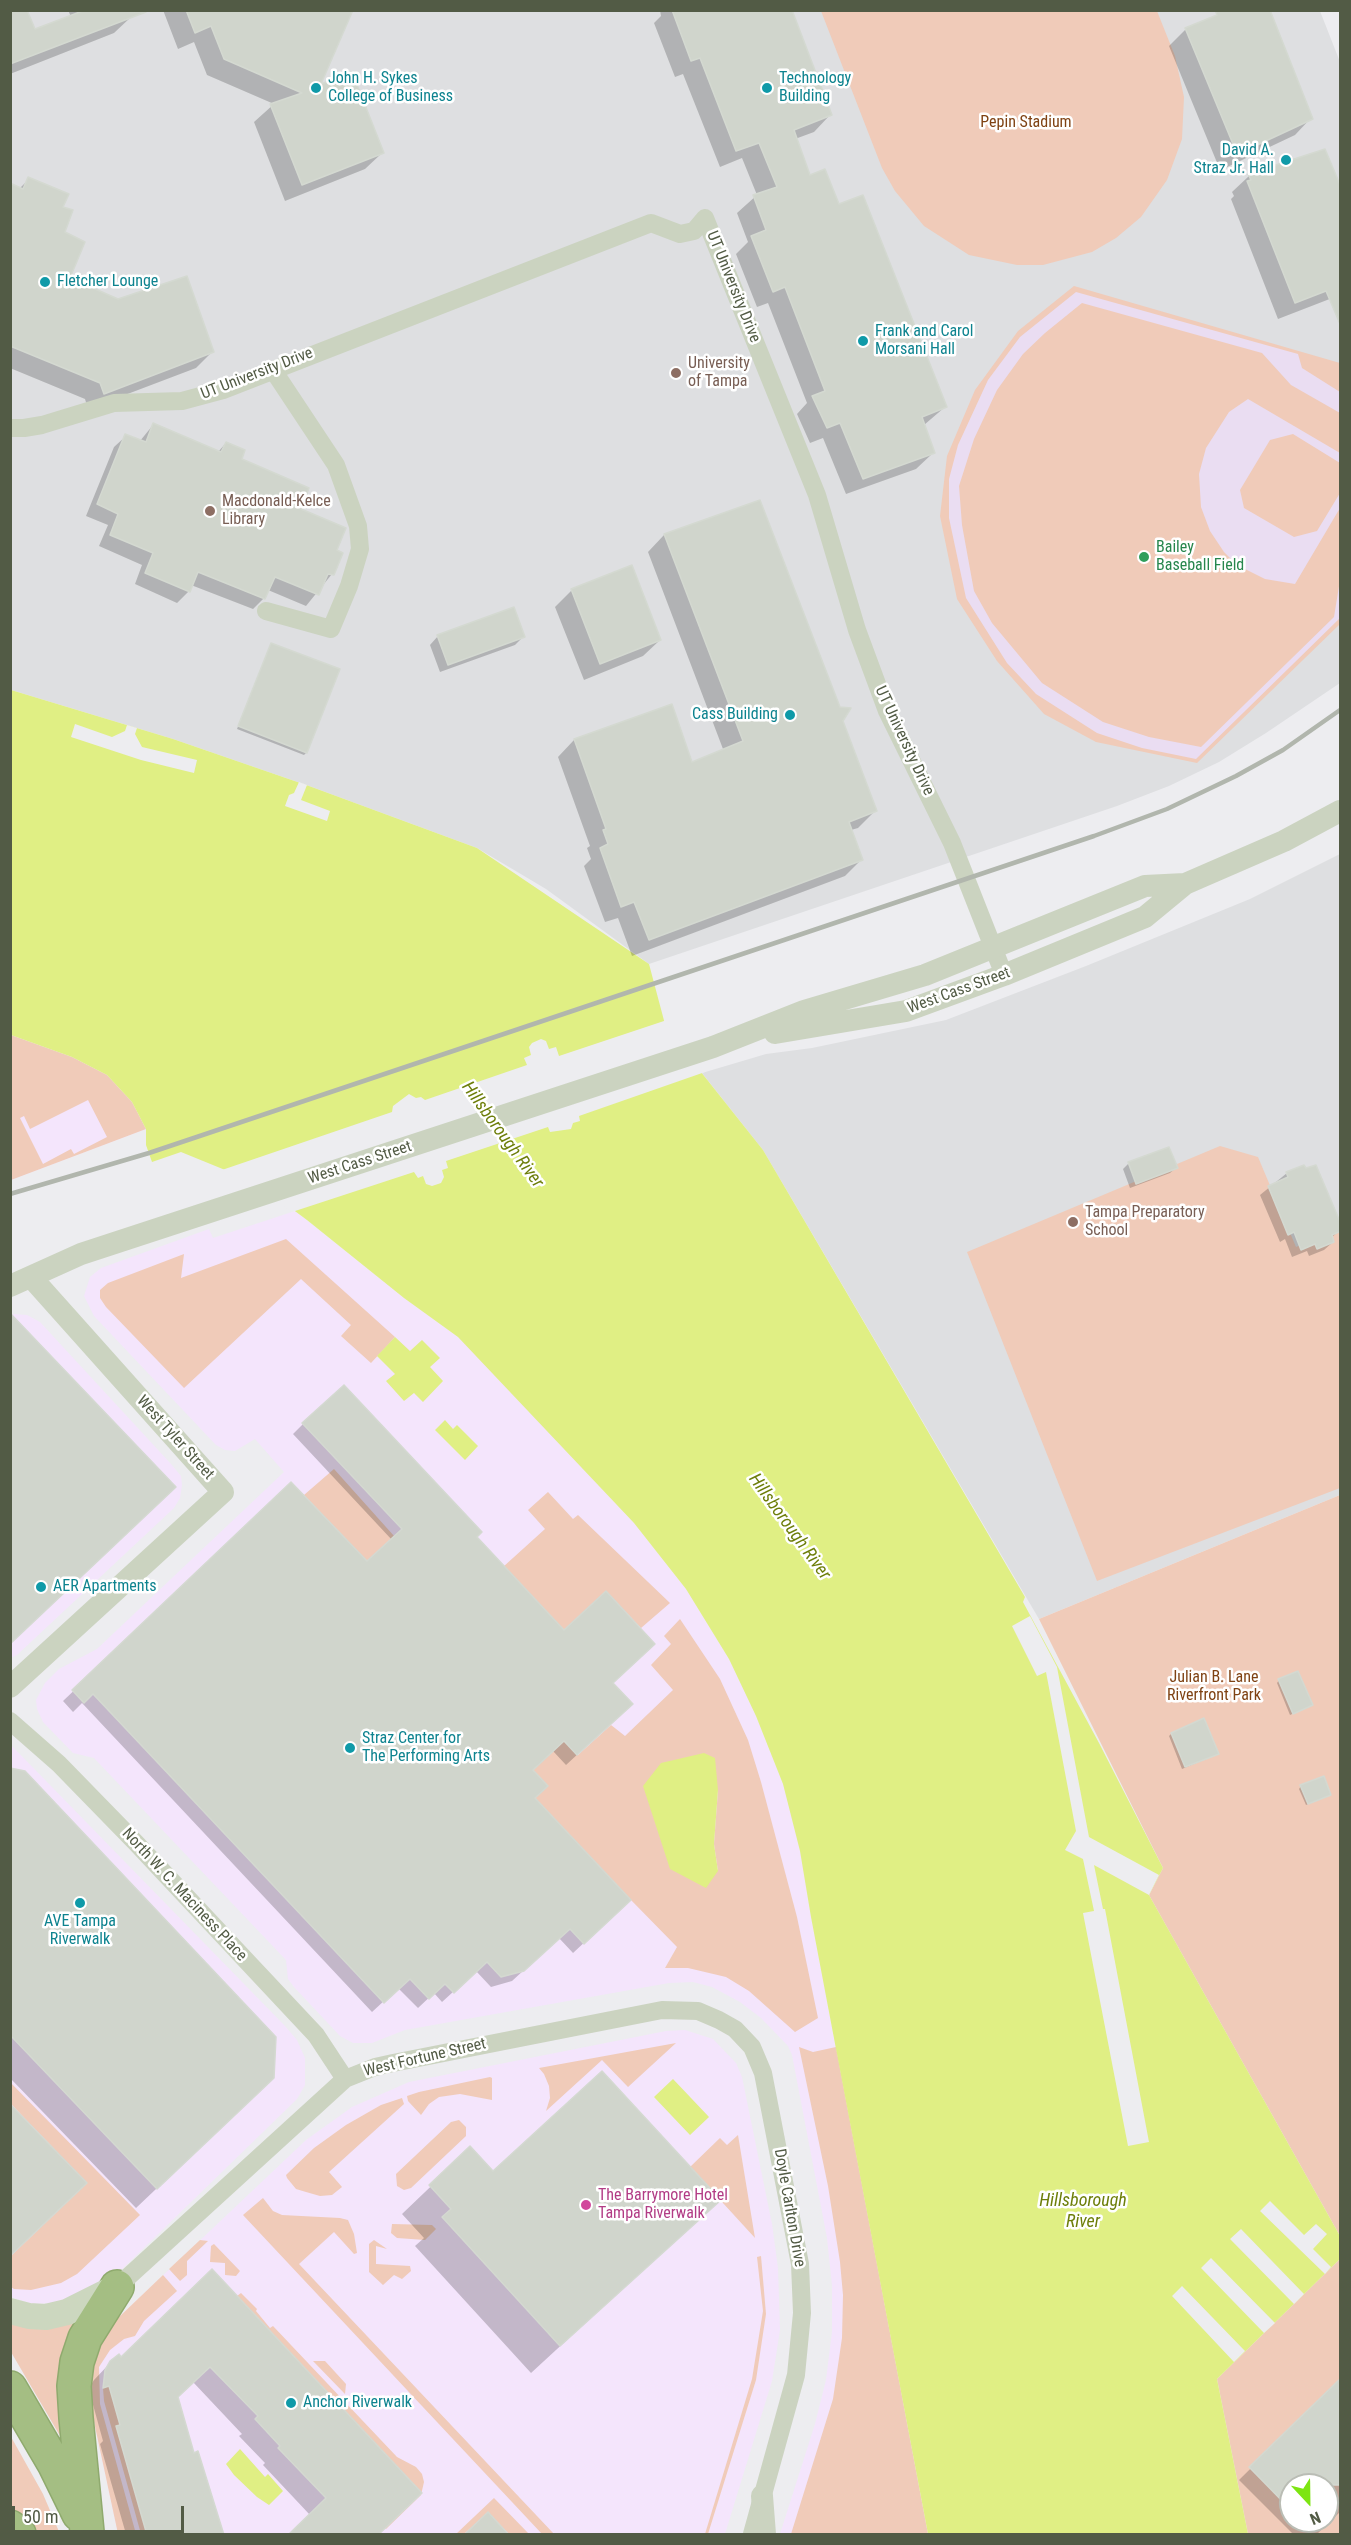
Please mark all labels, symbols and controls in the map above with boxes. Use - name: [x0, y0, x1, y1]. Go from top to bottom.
- place label: John H. Sykes College of Business: [328, 69, 453, 107]
- place label: Technology Building: [779, 69, 851, 107]
- marker: John H. Sykes College of Business: [309, 81, 323, 95]
- marker: Technology Building: [760, 81, 774, 95]
- park label: Pepin Stadium: [980, 113, 1072, 133]
- place label: David A. Straz Jr. Hall: [1194, 141, 1274, 179]
- marker: David A. Straz Jr. Hall: [1279, 153, 1293, 167]
- street label: UT University Drive: [702, 228, 764, 346]
- place label: Fletcher Lounge: [57, 272, 158, 292]
- marker: Fletcher Lounge: [38, 275, 52, 289]
- place label: Frank and Carol Morsani Hall: [875, 322, 974, 360]
- marker: Frank and Carol Morsani Hall: [856, 334, 870, 348]
- street label: UT University Drive: [198, 344, 316, 404]
- place label: University of Tampa: [688, 354, 750, 392]
- marker: University of Tampa: [669, 366, 683, 380]
- place label: Macdonald-Kelce Library: [222, 492, 331, 530]
- marker: Macdonald-Kelce Library: [203, 504, 217, 518]
- place label: Bailey Baseball Field: [1156, 538, 1244, 576]
- marker: Bailey Baseball Field: [1137, 550, 1151, 564]
- street label: UT University Drive: [870, 683, 938, 799]
- place label: Cass Building: [692, 705, 778, 725]
- marker: Cass Building: [783, 708, 797, 722]
- street label: West Cass Street: [905, 964, 1013, 1018]
- water label: Hillsborough River: [456, 1078, 548, 1192]
- street label: West Cass Street: [306, 1137, 414, 1189]
- place label: Tampa Preparatory School: [1085, 1203, 1205, 1241]
- marker: Tampa Preparatory School: [1066, 1215, 1080, 1229]
- street label: West Tyler Street: [132, 1392, 218, 1484]
- water label: Hillsborough River: [743, 1470, 835, 1584]
- place label: AER Apartments: [53, 1577, 156, 1597]
- marker: AER Apartments: [34, 1580, 48, 1594]
- park label: Julian B. Lane Riverfront Park: [1167, 1668, 1261, 1706]
- place label: Straz Center for The Performing Arts: [362, 1729, 490, 1767]
- marker: Straz Center for The Performing Arts: [343, 1741, 357, 1755]
- street label: North W. C. Maciness Place: [117, 1825, 251, 1965]
- marker: AVE Tampa Riverwalk: [73, 1896, 87, 1910]
- place label: AVE Tampa Riverwalk: [44, 1912, 116, 1950]
- street label: West Fortune Street: [362, 2035, 488, 2081]
- street label: Doyle Carlton Drive: [769, 2147, 809, 2269]
- place label: The Barrymore Hotel Tampa Riverwalk: [598, 2186, 728, 2224]
- water label: Hillsborough River: [1039, 2190, 1127, 2232]
- marker: The Barrymore Hotel Tampa Riverwalk: [579, 2198, 593, 2212]
- place label: Anchor Riverwalk: [303, 2393, 412, 2413]
- marker: Anchor Riverwalk: [284, 2396, 298, 2410]
- north arrow: [1279, 2473, 1339, 2533]
- scale bar: [15, 2494, 188, 2532]
- text: 50 m: [23, 2506, 58, 2527]
- text: N: [1307, 2508, 1323, 2529]

